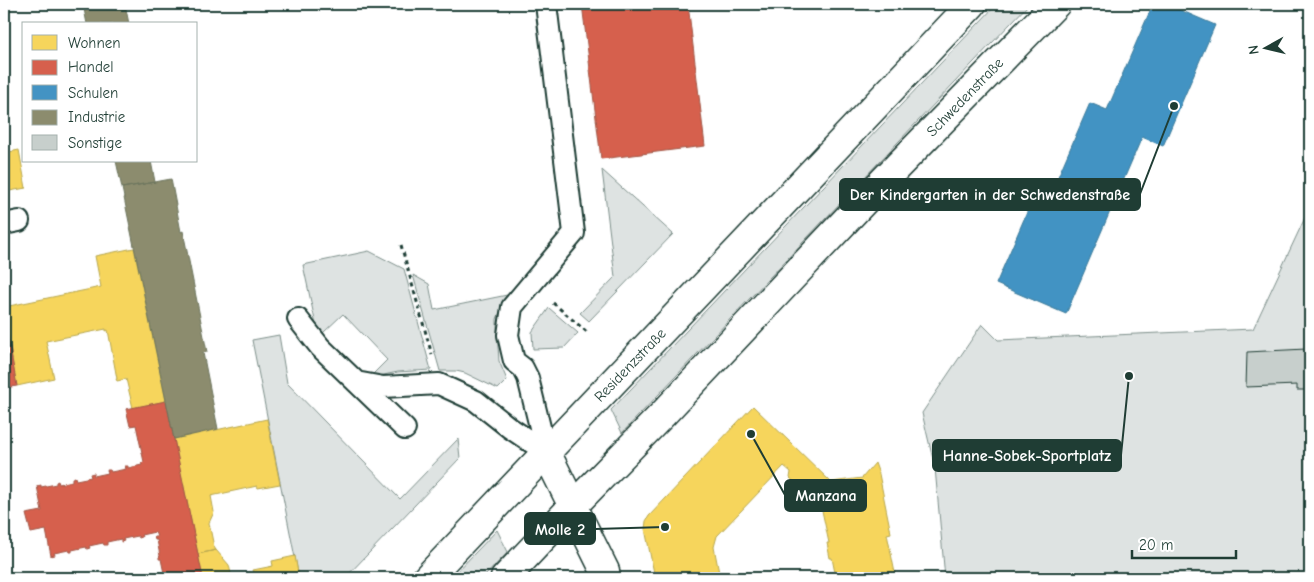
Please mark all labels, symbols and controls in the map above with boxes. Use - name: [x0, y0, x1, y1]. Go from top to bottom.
- legend: [22, 22, 198, 162]
- north arrow: [1242, 22, 1292, 72]
- text: Wohnen: [68, 34, 121, 52]
- text: N: [1245, 44, 1263, 55]
- street label: Schwedenstraße: [923, 53, 1008, 140]
- text: Handel: [68, 58, 114, 76]
- text: Schulen: [68, 84, 118, 102]
- text: Industrie: [68, 108, 126, 126]
- text: Sonstige: [68, 134, 122, 152]
- callout: Der Kindergarten in der Schwedenstraße: [840, 179, 1140, 210]
- text: Der Kindergarten in der Schwedenstraße: [850, 186, 1130, 204]
- street label: Residenzstraße: [590, 324, 670, 406]
- callout: Hanne-Sobek-Sportplatz: [933, 440, 1121, 471]
- text: Hanne-Sobek-Sportplatz: [943, 447, 1111, 465]
- callout: Manzana: [785, 480, 866, 511]
- text: Manzana: [795, 487, 857, 505]
- callout: Molle 2: [525, 513, 595, 544]
- text: Molle 2: [535, 521, 585, 539]
- scale bar: [1132, 527, 1235, 559]
- text: 20 m: [1139, 536, 1173, 554]

